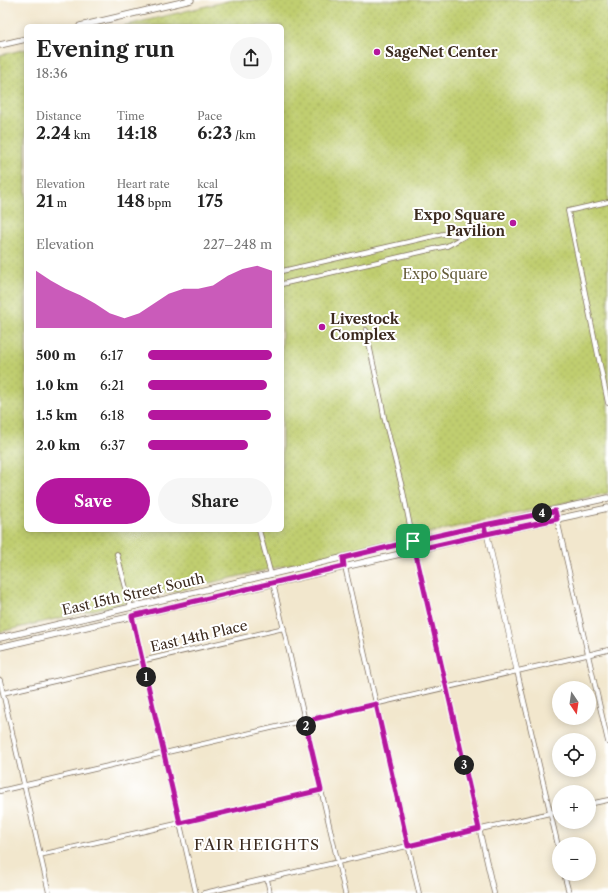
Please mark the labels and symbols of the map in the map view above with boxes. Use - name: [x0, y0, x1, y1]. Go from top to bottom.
- place label: SageNet Center: [385, 43, 498, 61]
- marker: SageNet Center: [372, 47, 382, 57]
- place label: Expo Square Pavilion: [413, 206, 505, 240]
- marker: Expo Square Pavilion: [508, 218, 518, 228]
- park label: Expo Square: [402, 265, 488, 283]
- place label: Livestock Complex: [330, 310, 400, 344]
- marker: Livestock Complex: [317, 322, 327, 332]
- pin: 4: [532, 503, 552, 523]
- pin: [396, 524, 430, 558]
- street label: East 15th Street South: [60, 569, 206, 619]
- street label: East 14th Place: [149, 616, 249, 656]
- pin: 1: [136, 667, 156, 687]
- north arrow: [552, 681, 596, 725]
- pin: 2: [296, 716, 316, 736]
- pin: 3: [454, 755, 474, 775]
- district label: FAIR HEIGHTS: [194, 835, 320, 854]

